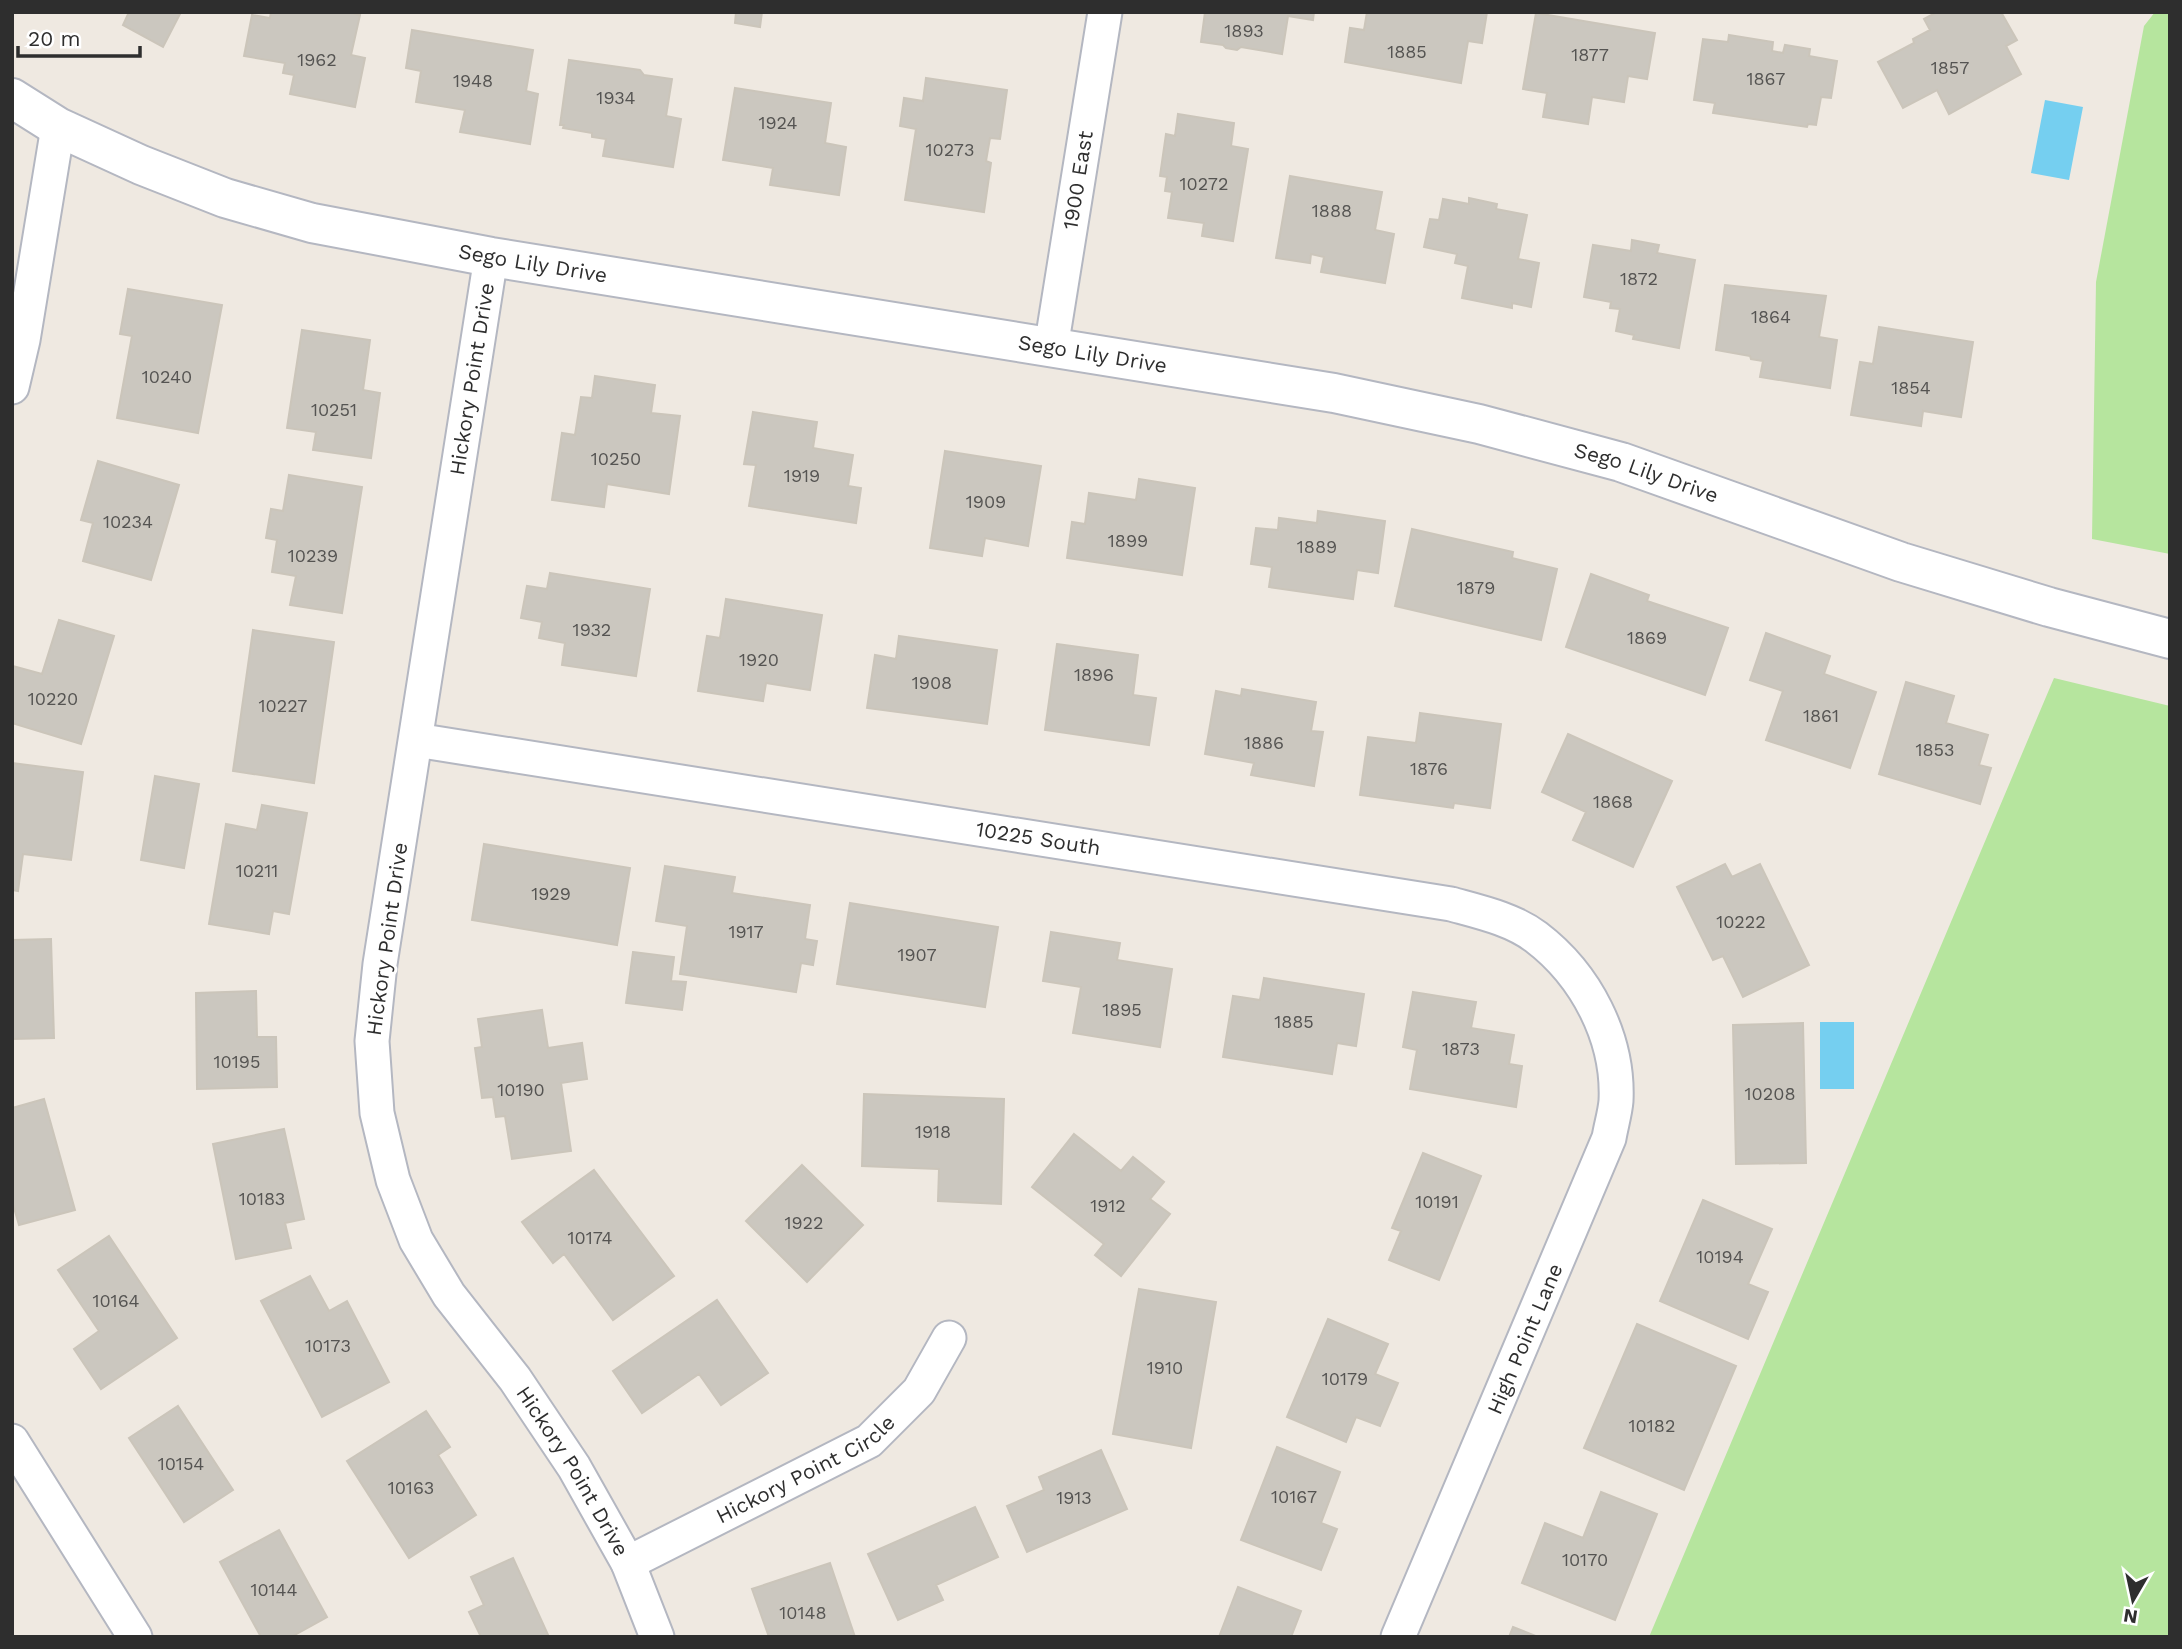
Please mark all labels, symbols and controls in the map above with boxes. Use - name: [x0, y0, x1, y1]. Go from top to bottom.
- scale bar: [18, 14, 140, 58]
- house number: 1893: [1224, 20, 1264, 41]
- text: 20 m: [28, 26, 80, 51]
- house number: 1885: [1387, 41, 1427, 62]
- house number: 1877: [1571, 44, 1609, 65]
- house number: 1962: [297, 49, 337, 70]
- house number: 1857: [1931, 57, 1969, 78]
- house number: 1867: [1747, 68, 1785, 89]
- house number: 1948: [453, 70, 493, 91]
- house number: 1934: [596, 87, 636, 108]
- house number: 1924: [758, 112, 798, 133]
- street label: 1900 East: [1057, 129, 1098, 231]
- house number: 10273: [926, 139, 974, 160]
- house number: 10272: [1180, 173, 1228, 194]
- house number: 1888: [1312, 200, 1352, 221]
- street label: Sego Lily Drive: [457, 238, 609, 288]
- house number: 1872: [1620, 268, 1658, 289]
- street label: Hickory Point Drive: [444, 281, 499, 477]
- house number: 1864: [1751, 306, 1791, 327]
- street label: Sego Lily Drive: [1016, 329, 1169, 378]
- house number: 10240: [142, 366, 192, 387]
- house number: 1854: [1891, 377, 1931, 398]
- house number: 10251: [311, 399, 357, 420]
- street label: Sego Lily Drive: [1572, 437, 1722, 508]
- house number: 10250: [591, 448, 641, 469]
- house number: 1919: [784, 465, 820, 486]
- house number: 1909: [966, 491, 1006, 512]
- house number: 10234: [103, 511, 153, 532]
- house number: 1899: [1108, 530, 1148, 551]
- house number: 1889: [1297, 536, 1337, 557]
- house number: 10239: [288, 545, 338, 566]
- house number: 1879: [1457, 577, 1495, 598]
- house number: 1932: [573, 619, 611, 640]
- house number: 1869: [1627, 627, 1667, 648]
- house number: 1920: [739, 649, 779, 670]
- house number: 1896: [1074, 664, 1114, 685]
- house number: 1908: [912, 672, 952, 693]
- house number: 10220: [28, 688, 78, 709]
- house number: 10227: [259, 695, 307, 716]
- house number: 1861: [1803, 705, 1839, 726]
- house number: 1886: [1244, 732, 1284, 753]
- house number: 1853: [1915, 739, 1955, 760]
- house number: 1876: [1410, 758, 1448, 779]
- house number: 1868: [1593, 791, 1633, 812]
- street label: 10225 South: [974, 816, 1103, 860]
- street label: Hickory Point Drive: [361, 841, 412, 1037]
- house number: 10211: [236, 860, 278, 881]
- house number: 1929: [531, 883, 571, 904]
- house number: 10222: [1716, 911, 1766, 932]
- house number: 1917: [728, 921, 764, 942]
- house number: 1907: [897, 944, 937, 965]
- house number: 1895: [1102, 999, 1142, 1020]
- house number: 1885: [1274, 1011, 1314, 1032]
- house number: 1873: [1442, 1038, 1480, 1059]
- house number: 10195: [214, 1051, 260, 1072]
- house number: 10190: [497, 1079, 545, 1100]
- house number: 10208: [1745, 1083, 1796, 1104]
- house number: 1918: [915, 1121, 951, 1142]
- house number: 10183: [239, 1188, 285, 1209]
- house number: 10191: [1415, 1191, 1459, 1212]
- house number: 1912: [1090, 1195, 1126, 1216]
- house number: 1922: [784, 1212, 824, 1233]
- house number: 10174: [567, 1227, 613, 1248]
- house number: 10194: [1696, 1246, 1744, 1267]
- street label: High Point Lane: [1481, 1260, 1568, 1418]
- house number: 10164: [92, 1290, 140, 1311]
- house number: 10173: [305, 1335, 351, 1356]
- house number: 1910: [1147, 1357, 1183, 1378]
- house number: 10179: [1322, 1368, 1368, 1389]
- street label: Hickory Point Drive: [511, 1381, 634, 1560]
- street label: Hickory Point Circle: [712, 1410, 900, 1528]
- house number: 10182: [1629, 1415, 1675, 1436]
- house number: 10154: [158, 1453, 204, 1474]
- house number: 10163: [388, 1477, 434, 1498]
- house number: 10167: [1271, 1486, 1317, 1507]
- house number: 1913: [1056, 1487, 1092, 1508]
- house number: 10170: [1562, 1549, 1608, 1570]
- north arrow: [2098, 1565, 2168, 1635]
- house number: 10144: [250, 1579, 298, 1600]
- house number: 10148: [779, 1602, 827, 1623]
- text: N: [2122, 1604, 2139, 1629]

